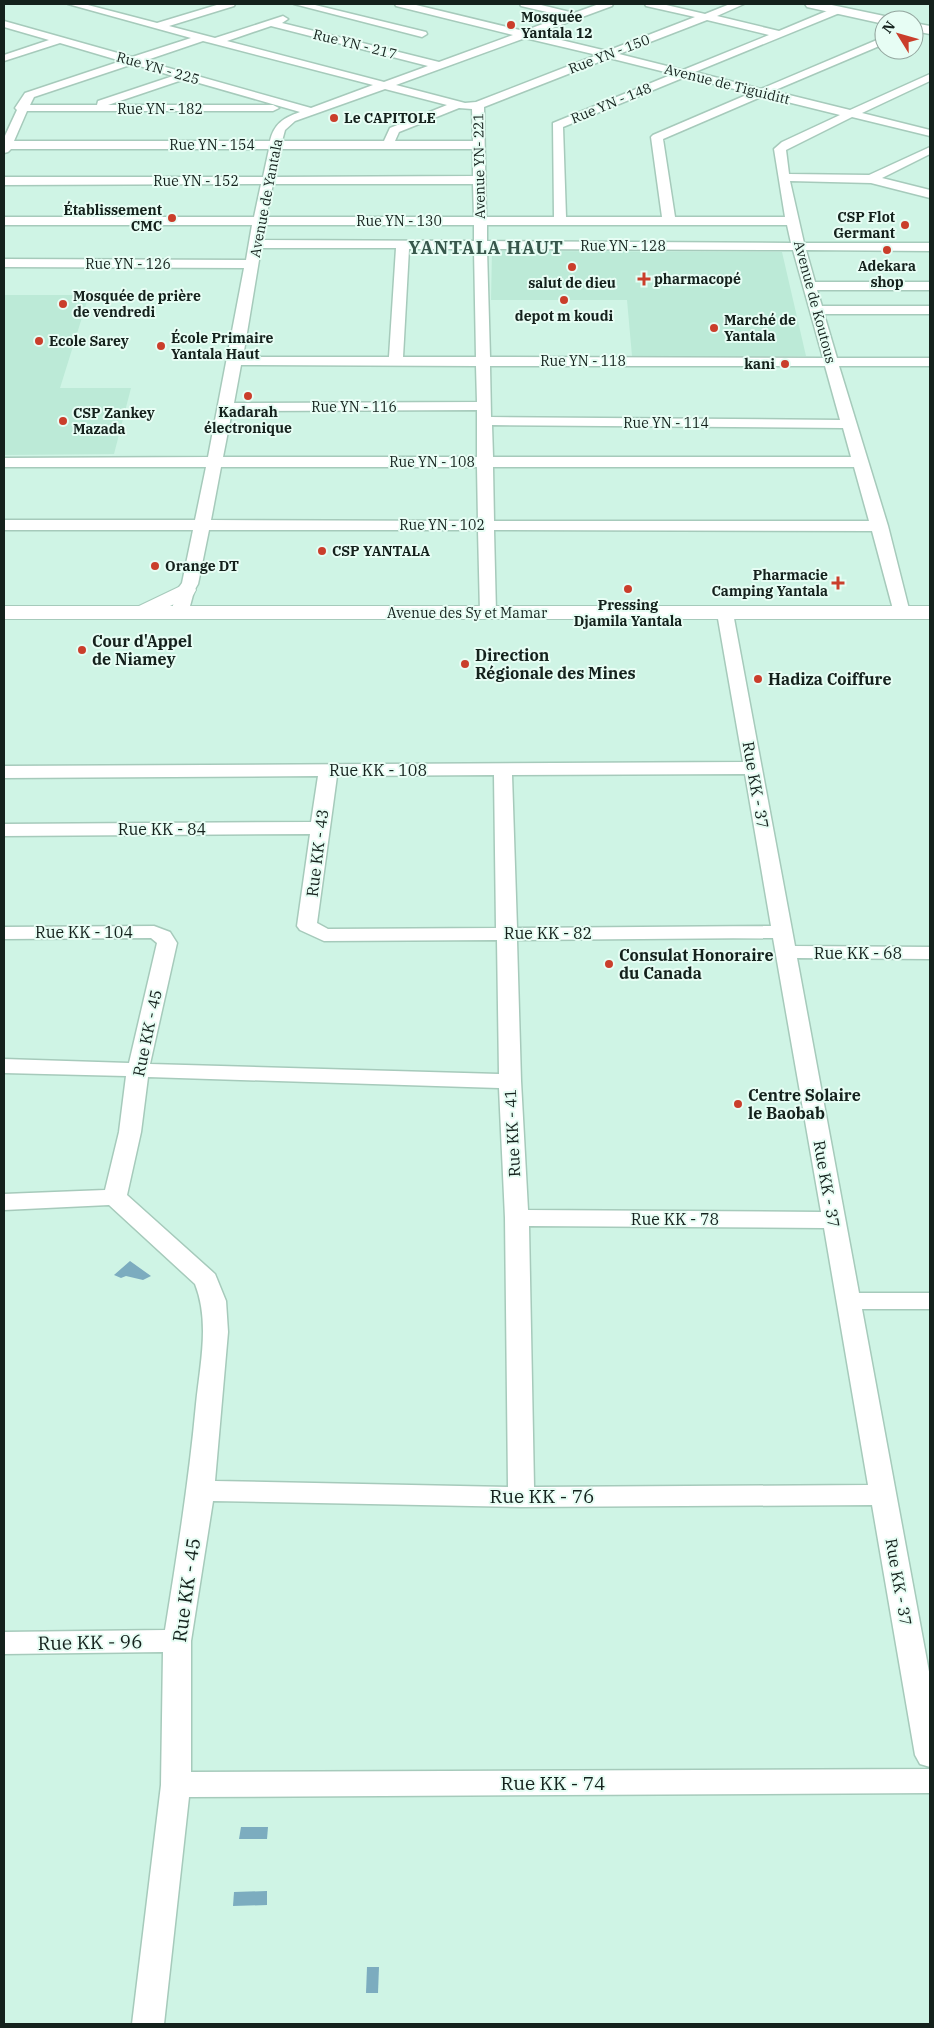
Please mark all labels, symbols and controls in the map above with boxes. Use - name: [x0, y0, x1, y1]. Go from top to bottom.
- place label: Mosquée Yantala 12: [521, 8, 593, 42]
- north arrow: [874, 10, 924, 60]
- text: N: [878, 17, 899, 37]
- marker: Mosquée Yantala 12: [505, 19, 517, 31]
- street label: Rue YN - 217: [311, 25, 399, 63]
- street label: Rue YN - 150: [566, 30, 652, 78]
- street label: Rue YN - 225: [114, 48, 202, 88]
- street label: Avenue de Tiguiditt: [662, 60, 792, 108]
- street label: Rue YN - 148: [568, 79, 654, 127]
- street label: Rue YN - 182: [117, 100, 203, 118]
- place label: Le CAPITOLE: [344, 109, 436, 127]
- marker: Le CAPITOLE: [328, 112, 340, 124]
- street label: Avenue YN- 221: [469, 113, 489, 219]
- street label: Rue YN - 154: [169, 136, 255, 154]
- street label: Avenue de Yantala: [246, 137, 286, 259]
- street label: Rue YN - 152: [153, 172, 239, 190]
- place label: Établissement CMC: [63, 200, 162, 235]
- place label: CSP Flot Germant: [833, 208, 895, 242]
- marker: Établissement CMC: [166, 212, 178, 224]
- street label: Rue YN - 130: [356, 212, 442, 230]
- marker: CSP Flot Germant: [899, 219, 911, 231]
- district label: YANTALA HAUT: [408, 236, 564, 259]
- street label: Rue YN - 128: [580, 237, 666, 255]
- street label: Avenue de Koutous: [790, 239, 840, 365]
- marker: Adekara shop: [881, 244, 893, 256]
- street label: Rue YN - 126: [85, 255, 171, 273]
- place label: Adekara shop: [858, 257, 916, 291]
- marker: salut de dieu: [566, 261, 578, 273]
- place label: pharmacopé: [654, 270, 741, 288]
- marker: pharmacopé: [638, 273, 650, 285]
- place label: salut de dieu: [528, 274, 616, 292]
- place label: Mosquée de prière de vendredi: [73, 287, 201, 321]
- marker: depot m koudi: [558, 294, 570, 306]
- marker: Mosquée de prière de vendredi: [57, 298, 69, 310]
- place label: depot m koudi: [515, 307, 613, 325]
- place label: Marché de Yantala: [724, 311, 796, 345]
- marker: Marché de Yantala: [708, 322, 720, 334]
- place label: École Primaire Yantala Haut: [171, 328, 274, 363]
- place label: Ecole Sarey: [49, 332, 129, 350]
- marker: Ecole Sarey: [33, 335, 45, 347]
- marker: École Primaire Yantala Haut: [155, 340, 167, 352]
- street label: Rue YN - 118: [540, 352, 626, 370]
- place label: kani: [744, 355, 775, 373]
- marker: kani: [779, 358, 791, 370]
- marker: Kadarah électronique: [242, 390, 254, 402]
- street label: Rue YN - 116: [311, 398, 397, 416]
- place label: Kadarah électronique: [204, 403, 292, 437]
- place label: CSP Zankey Mazada: [73, 404, 155, 438]
- street label: Rue YN - 114: [623, 414, 709, 432]
- marker: CSP Zankey Mazada: [57, 415, 69, 427]
- street label: Rue YN - 108: [389, 453, 475, 471]
- street label: Rue YN - 102: [399, 516, 485, 534]
- place label: CSP YANTALA: [332, 542, 430, 560]
- marker: CSP YANTALA: [316, 545, 328, 557]
- place label: Orange DT: [165, 557, 239, 575]
- marker: Orange DT: [149, 560, 161, 572]
- place label: Pharmacie Camping Yantala: [712, 566, 828, 600]
- marker: Pharmacie Camping Yantala: [832, 577, 844, 589]
- marker: Pressing Djamila Yantala: [622, 583, 634, 595]
- place label: Pressing Djamila Yantala: [574, 596, 682, 630]
- street label: Avenue des Sy et Mamar: [387, 604, 548, 622]
- place label: Cour d'Appel de Niamey: [92, 631, 192, 669]
- marker: Cour d'Appel de Niamey: [76, 644, 88, 656]
- place label: Direction Régionale des Mines: [475, 645, 636, 683]
- marker: Direction Régionale des Mines: [459, 658, 471, 670]
- place label: Hadiza Coiffure: [768, 669, 891, 689]
- marker: Hadiza Coiffure: [752, 673, 764, 685]
- street label: Rue KK - 37: [738, 740, 774, 830]
- street label: Rue KK - 108: [329, 760, 427, 780]
- street label: Rue KK - 43: [302, 808, 332, 898]
- street label: Rue KK - 84: [118, 819, 206, 839]
- street label: Rue KK - 104: [35, 922, 133, 942]
- street label: Rue KK - 82: [504, 923, 592, 943]
- street label: Rue KK - 68: [814, 943, 902, 963]
- place label: Consulat Honoraire du Canada: [619, 945, 773, 983]
- marker: Consulat Honoraire du Canada: [603, 958, 615, 970]
- street label: Rue KK - 45: [128, 988, 166, 1078]
- place label: Centre Solaire le Baobab: [748, 1085, 861, 1123]
- street label: Rue KK - 41: [500, 1088, 524, 1178]
- marker: Centre Solaire le Baobab: [732, 1098, 744, 1110]
- street label: Rue KK - 37: [809, 1139, 845, 1229]
- street label: Rue KK - 78: [631, 1209, 719, 1229]
- street label: Rue KK - 76: [490, 1484, 594, 1508]
- street label: Rue KK - 45: [167, 1536, 205, 1644]
- street label: Rue KK - 37: [881, 1537, 917, 1627]
- street label: Rue KK - 96: [37, 1629, 143, 1655]
- street label: Rue KK - 74: [501, 1771, 605, 1795]

